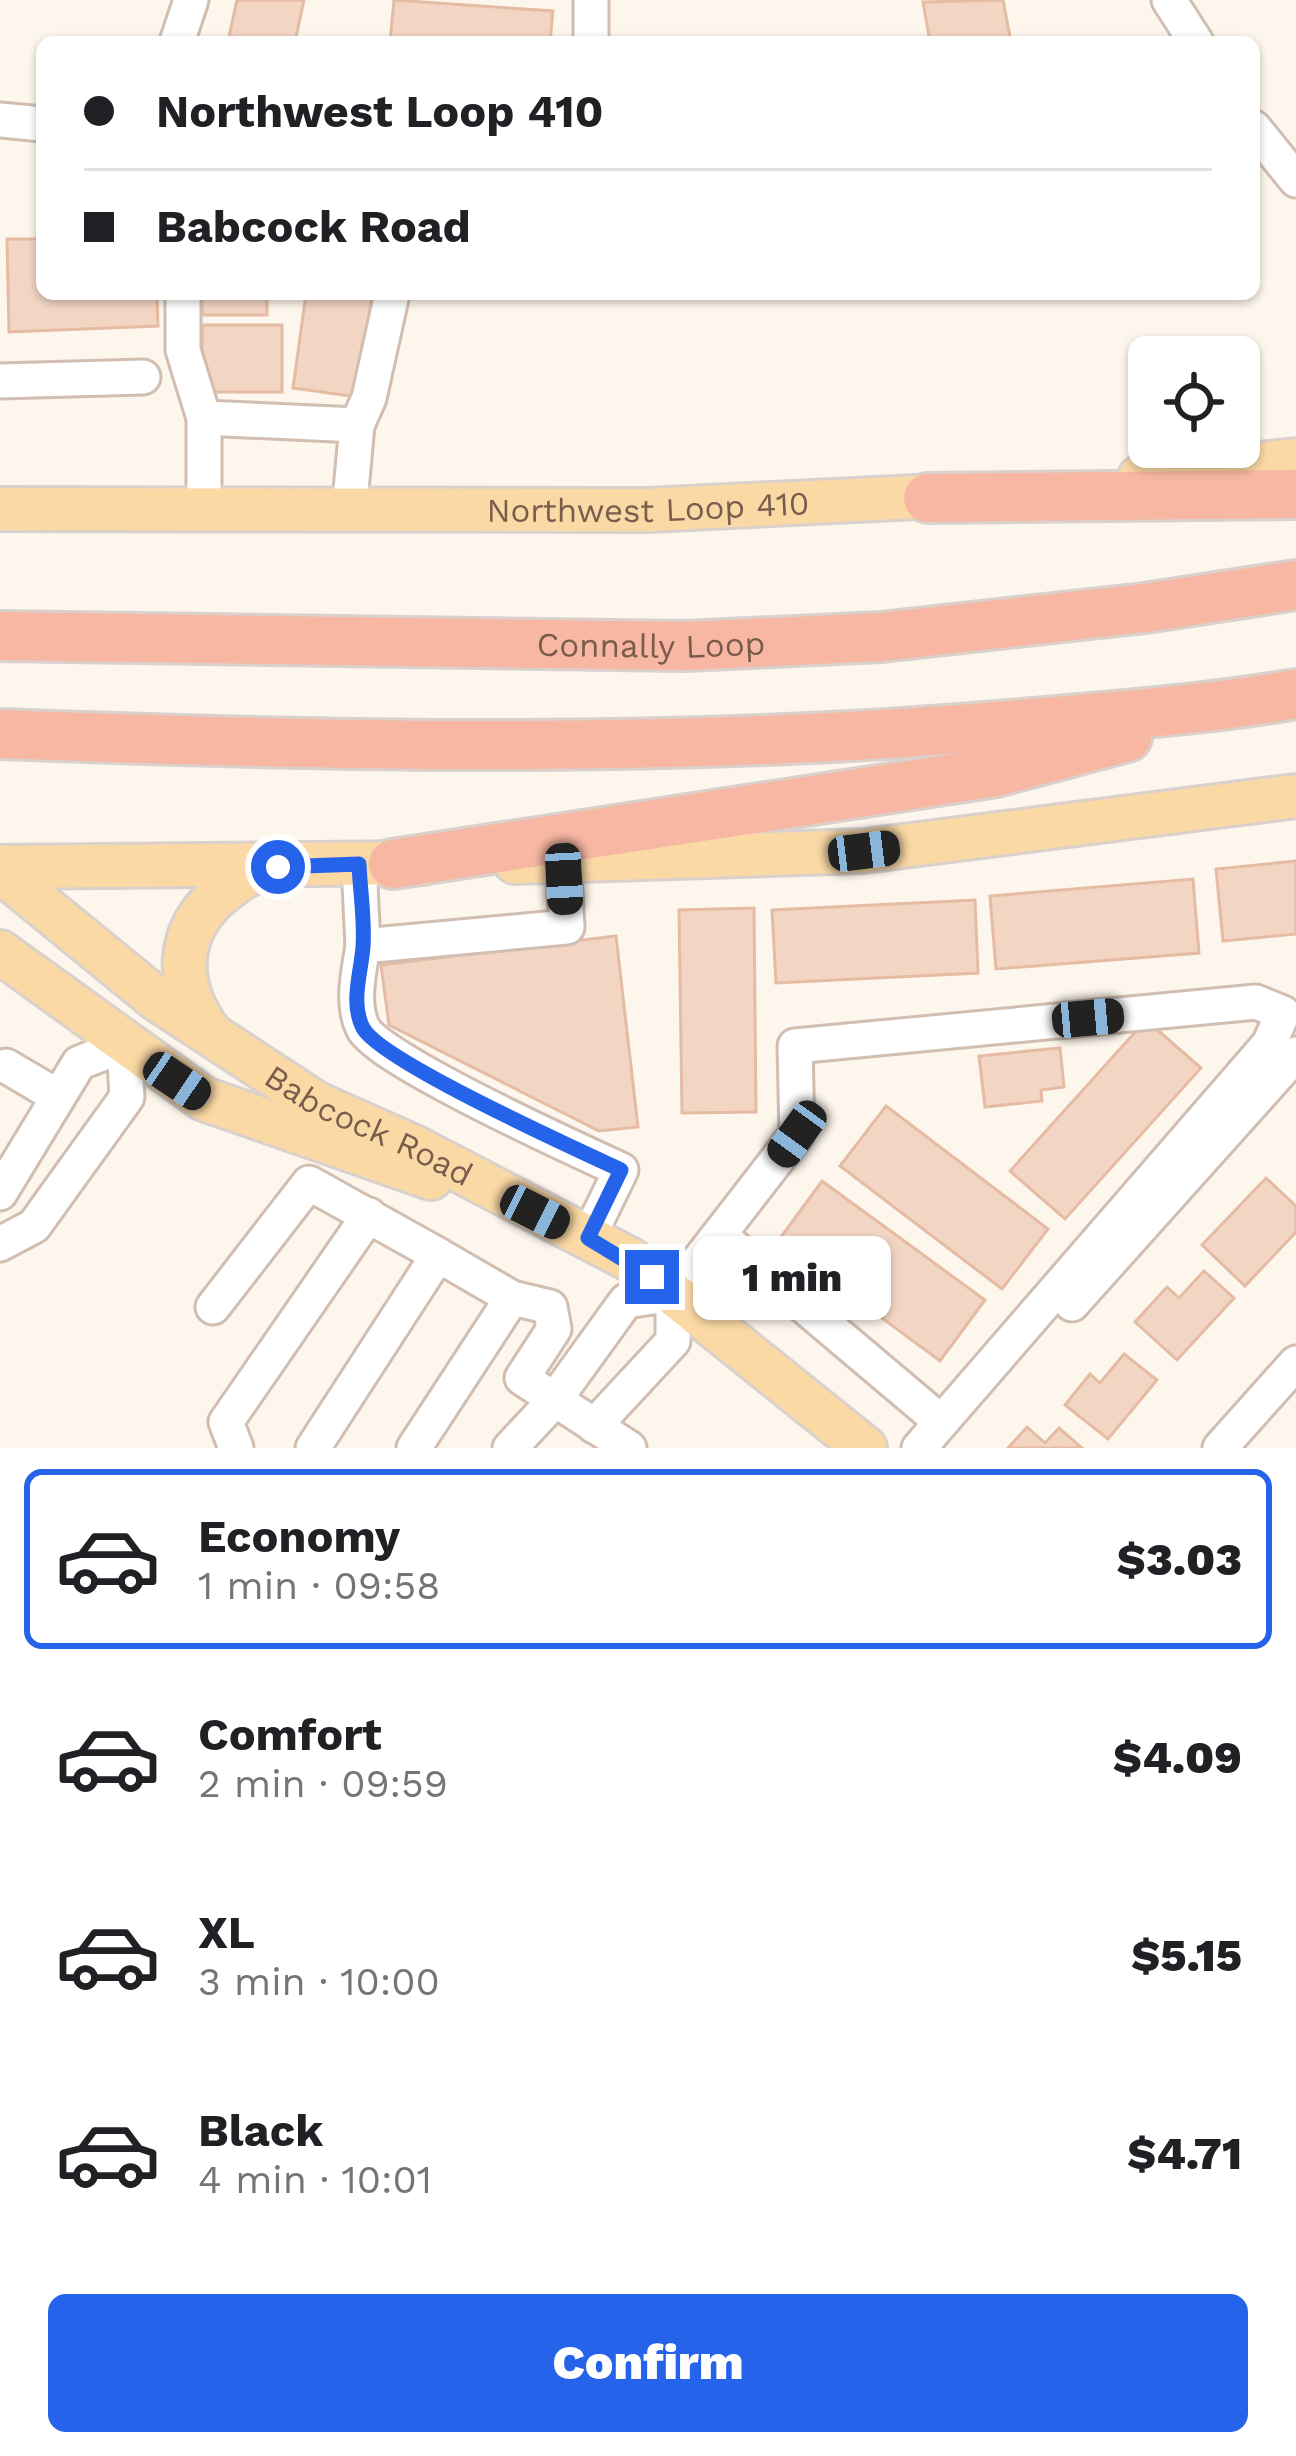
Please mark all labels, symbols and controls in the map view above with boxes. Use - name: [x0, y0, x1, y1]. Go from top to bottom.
- text: Northwest Loop 410: [156, 85, 604, 138]
- text: Babcock Road: [156, 200, 471, 253]
- map controls: [1128, 336, 1260, 468]
- button: locate: [1128, 336, 1260, 468]
- street label: Northwest Loop 410: [487, 483, 810, 530]
- street label: Connally Loop: [536, 623, 766, 666]
- car: [826, 829, 902, 873]
- route start: [251, 840, 305, 894]
- car: [544, 842, 584, 916]
- car: [1051, 997, 1125, 1039]
- car: [137, 1046, 217, 1116]
- street label: Babcock Road: [258, 1056, 479, 1194]
- car: [761, 1094, 833, 1174]
- car: [495, 1180, 575, 1244]
- callout: 1 min: [694, 1235, 892, 1319]
- route end: [625, 1250, 679, 1304]
- text: 1 min: [742, 1255, 842, 1300]
- icon: car: [54, 1505, 162, 1613]
- text: Economy: [198, 1510, 400, 1563]
- text: $3.03: [1117, 1533, 1242, 1586]
- text: 1 min · 09:58: [198, 1563, 440, 1608]
- icon: car: [54, 1703, 162, 1811]
- text: Comfort: [198, 1708, 382, 1761]
- text: $4.09: [1113, 1731, 1242, 1784]
- text: 2 min · 09:59: [198, 1761, 448, 1806]
- icon: car: [54, 1901, 162, 2009]
- text: XL: [198, 1906, 255, 1959]
- text: $5.15: [1131, 1929, 1242, 1982]
- text: 3 min · 10:00: [198, 1959, 440, 2004]
- icon: car: [54, 2099, 162, 2207]
- text: Black: [198, 2104, 323, 2157]
- text: $4.71: [1127, 2127, 1242, 2180]
- text: 4 min · 10:01: [198, 2157, 432, 2202]
- button: Confirm: [48, 2294, 1248, 2432]

